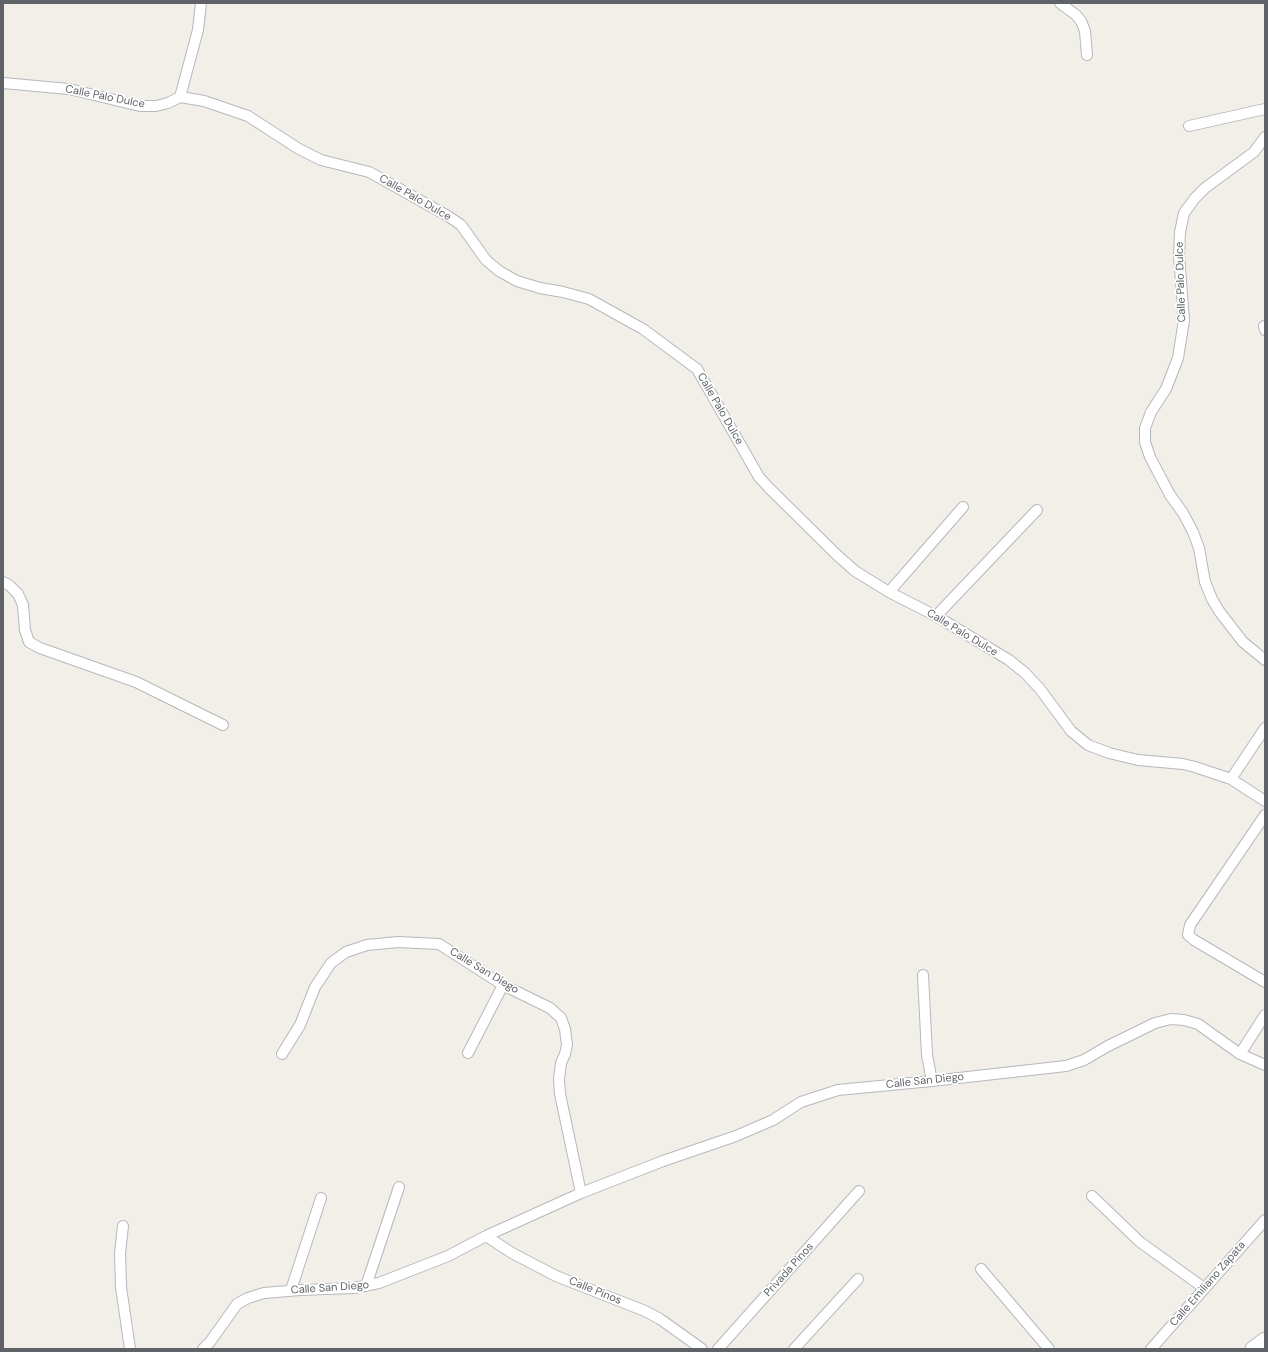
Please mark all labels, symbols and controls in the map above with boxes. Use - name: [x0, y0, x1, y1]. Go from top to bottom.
- street label: Calle Palo Dulce: [64, 83, 146, 111]
- street label: Calle Palo Dulce: [377, 172, 453, 224]
- street label: Calle Palo Dulce: [1173, 241, 1189, 323]
- street label: Calle Palo Dulce: [694, 371, 746, 447]
- street label: Calle Palo Dulce: [924, 607, 1000, 659]
- street label: Calle San Diego: [447, 945, 521, 997]
- street label: Calle San Diego: [885, 1070, 965, 1092]
- street label: Calle Emiliano Zapata: [1167, 1239, 1249, 1329]
- street label: Privada Pinos: [761, 1240, 817, 1300]
- street label: Calle Pinos: [567, 1275, 623, 1307]
- street label: Calle San Diego: [290, 1279, 370, 1297]

